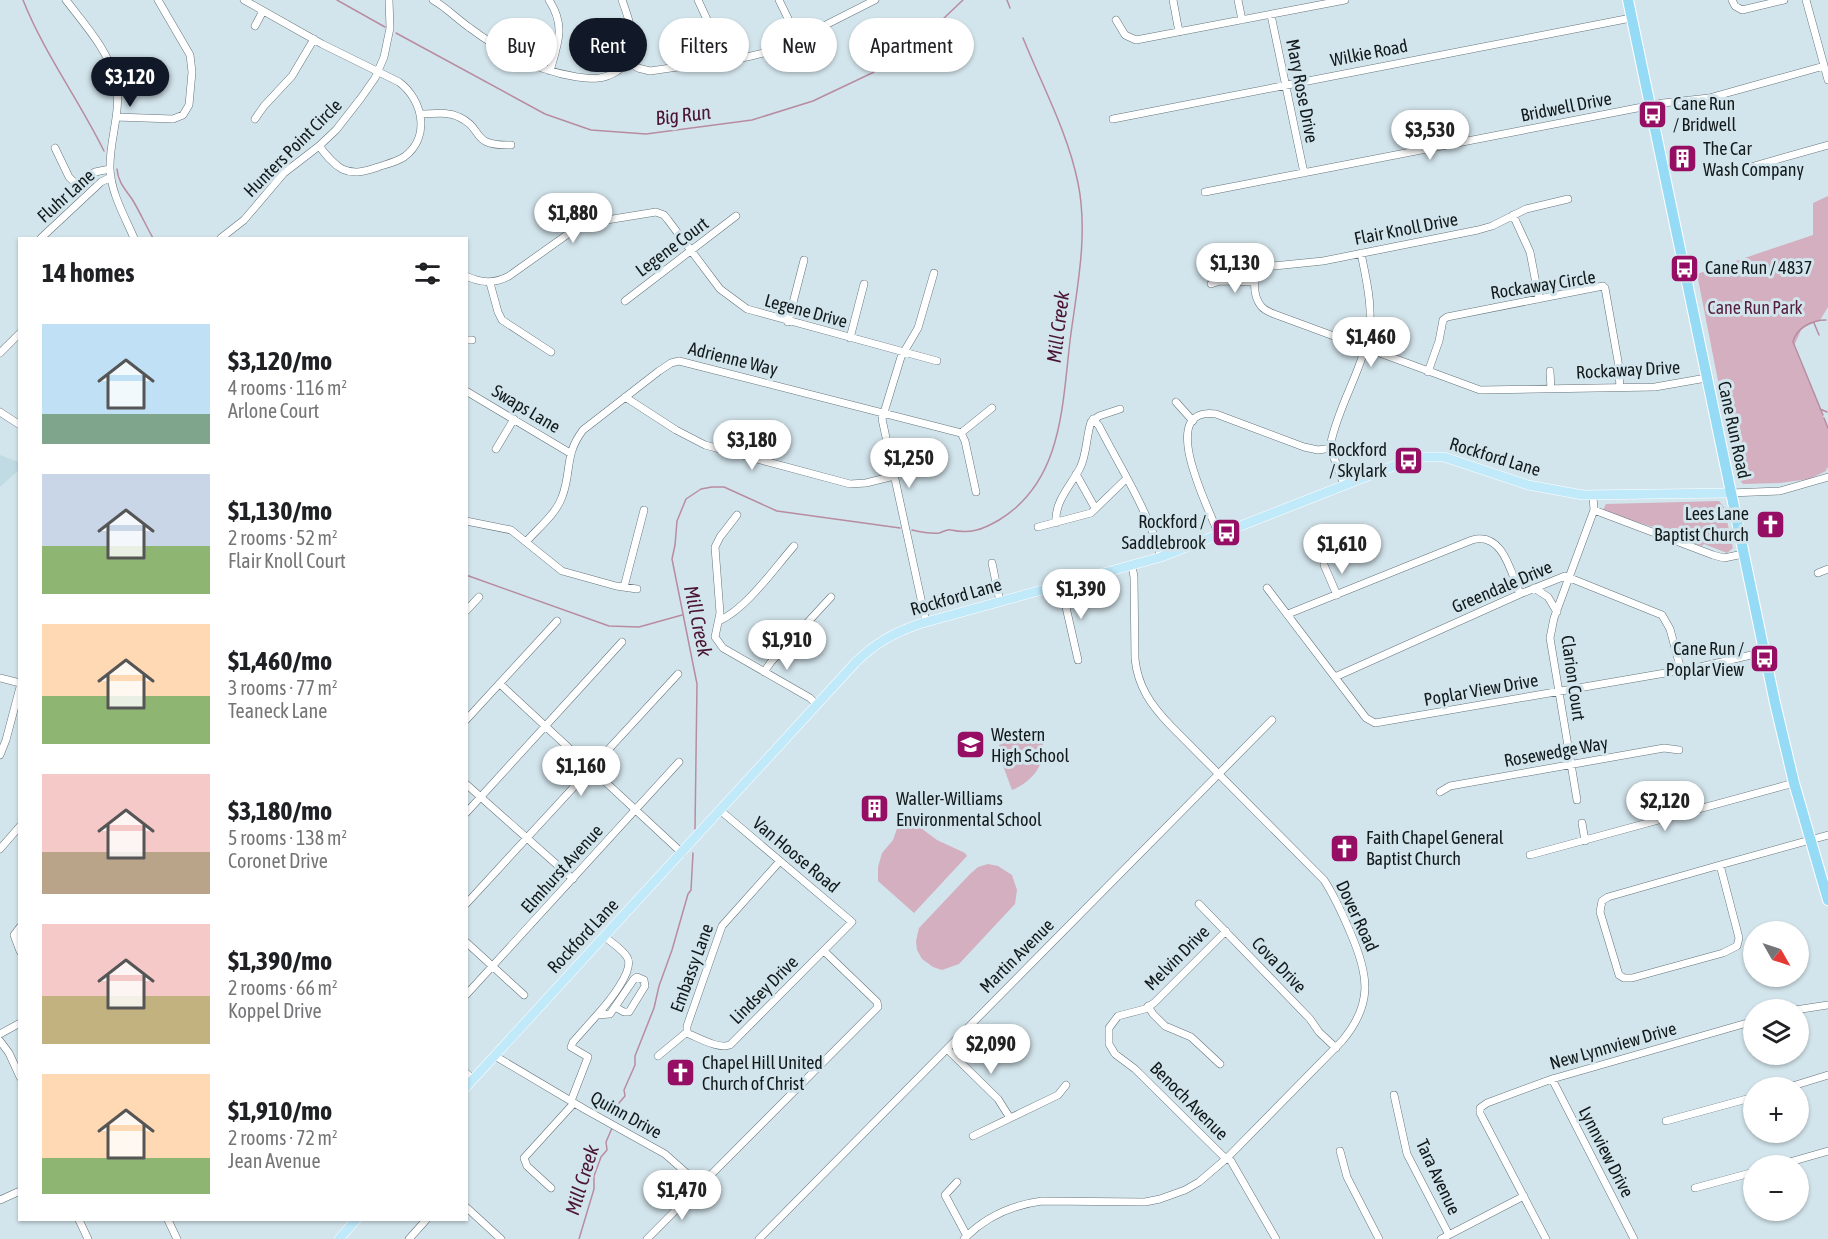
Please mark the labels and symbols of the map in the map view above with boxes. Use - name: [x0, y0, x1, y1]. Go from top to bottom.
- street label: Wilkie Road: [1328, 35, 1409, 70]
- street label: Mary Rose Drive: [1282, 37, 1323, 144]
- pin: $3,120: [81, 57, 179, 108]
- street label: Bridwell Drive: [1519, 87, 1613, 126]
- place label: Cane Run / Bridwell: [1673, 93, 1737, 135]
- street label: Hunters Point Circle: [239, 94, 346, 201]
- bus stop icon: Cane Run / Bridwell: [1636, 98, 1668, 130]
- water label: Big Run: [654, 100, 712, 129]
- pin: $3,530: [1381, 110, 1479, 161]
- place label: The Car Wash Company: [1703, 138, 1804, 180]
- building icon: The Car Wash Company: [1666, 143, 1698, 175]
- street label: Fluhr Lane: [33, 165, 99, 227]
- pin: $1,880: [524, 193, 622, 244]
- street label: Flair Knoll Drive: [1352, 208, 1460, 249]
- street label: Legene Court: [631, 212, 712, 281]
- pin: $1,130: [1186, 243, 1284, 294]
- bus stop icon: Cane Run / 4837: [1668, 252, 1700, 284]
- place label: Cane Run / 4837: [1705, 257, 1812, 278]
- street label: Rockaway Circle: [1489, 266, 1597, 303]
- street label: Legene Drive: [762, 289, 850, 332]
- water label: Mill Creek: [1042, 290, 1073, 364]
- park label: Cane Run Park: [1708, 297, 1802, 318]
- pin: $1,460: [1322, 317, 1420, 368]
- street label: Adrienne Way: [686, 337, 780, 380]
- street label: Rockaway Drive: [1575, 356, 1681, 383]
- street label: Cane Run Road: [1714, 379, 1755, 481]
- street label: Swaps Lane: [488, 380, 564, 437]
- pin: $3,180: [703, 420, 801, 471]
- street label: Rockford Lane: [1447, 433, 1543, 480]
- pin: $1,250: [860, 438, 958, 489]
- place label: Rockford / Skylark: [1328, 439, 1387, 481]
- bus stop icon: Rockford / Skylark: [1392, 444, 1424, 476]
- place label: Lees Lane Baptist Church: [1654, 503, 1749, 545]
- church icon: Lees Lane Baptist Church: [1754, 508, 1786, 540]
- place label: Rockford / Saddlebrook: [1122, 511, 1206, 553]
- bus stop icon: Rockford / Saddlebrook: [1211, 516, 1243, 548]
- pin: $1,610: [1293, 524, 1391, 575]
- street label: Greendale Drive: [1448, 556, 1555, 617]
- pin: $1,390: [1032, 569, 1130, 620]
- street label: Rockford Lane: [908, 573, 1004, 620]
- water label: Mill Creek: [680, 583, 717, 659]
- pin: $1,910: [738, 620, 836, 671]
- street label: Clarion Court: [1557, 634, 1590, 722]
- place label: Cane Run / Poplar View: [1666, 638, 1744, 680]
- bus stop icon: Cane Run / Poplar View: [1749, 643, 1781, 675]
- street label: Poplar View Drive: [1422, 669, 1540, 710]
- place label: Western High School: [991, 724, 1069, 766]
- school or university icon: Western High School: [954, 729, 986, 761]
- street label: Rosewedge Way: [1502, 732, 1610, 771]
- pin: $1,160: [532, 746, 630, 797]
- pin: $2,120: [1616, 781, 1714, 832]
- place label: Waller-Williams Environmental School: [896, 788, 1042, 830]
- building icon: Waller-Williams Environmental School: [859, 793, 891, 825]
- street label: Van Hoose Road: [749, 812, 844, 897]
- street label: Elmhurst Avenue: [516, 820, 607, 917]
- place label: Faith Chapel General Baptist Church: [1366, 827, 1504, 869]
- church icon: Faith Chapel General Baptist Church: [1329, 832, 1361, 864]
- street label: Dover Road: [1332, 877, 1383, 955]
- street label: Rockford Lane: [543, 894, 622, 977]
- street label: Martin Avenue: [975, 914, 1058, 997]
- street label: Embassy Lane: [666, 921, 717, 1015]
- street label: Melvin Drive: [1140, 921, 1213, 994]
- north arrow: [1743, 921, 1809, 987]
- street label: Cova Drive: [1248, 932, 1311, 997]
- street label: Lindsey Drive: [725, 951, 802, 1028]
- street label: New Lynnview Drive: [1547, 1017, 1679, 1074]
- pin: $2,090: [942, 1024, 1040, 1075]
- place label: Chapel Hill United Church of Christ: [702, 1052, 823, 1094]
- church icon: Chapel Hill United Church of Christ: [665, 1057, 697, 1089]
- street label: Benoch Avenue: [1146, 1057, 1233, 1144]
- street label: Quinn Drive: [587, 1086, 666, 1143]
- street label: Lynnview Drive: [1575, 1103, 1638, 1201]
- street label: Tara Avenue: [1412, 1136, 1465, 1218]
- water label: Mill Creek: [560, 1142, 603, 1218]
- pin: $1,470: [633, 1170, 731, 1221]

